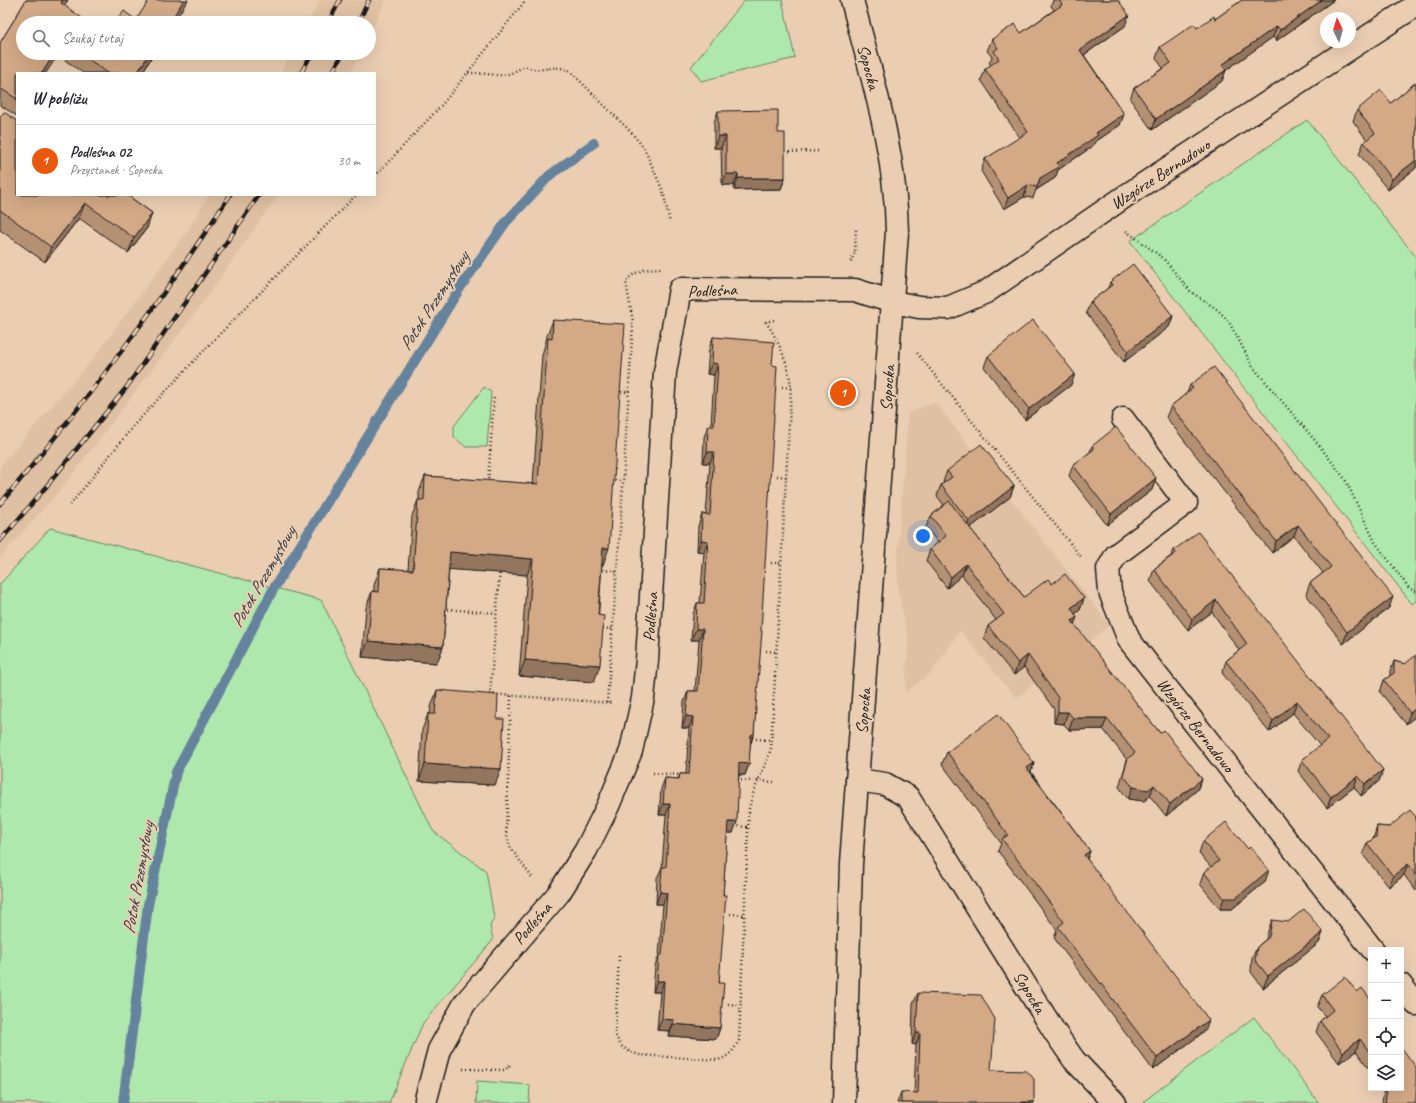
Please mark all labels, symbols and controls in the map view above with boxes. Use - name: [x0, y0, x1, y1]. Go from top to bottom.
- north arrow: [1320, 12, 1356, 48]
- search box: [16, 16, 376, 60]
- icon: search: [30, 27, 52, 49]
- text: Szukaj tutaj: [62, 29, 123, 48]
- street label: Sopocka: [852, 42, 885, 94]
- text: W pobliżu: [32, 88, 87, 109]
- street label: Wzgórze Bernadowo: [1107, 134, 1215, 214]
- text: Podleśna 02: [70, 143, 132, 162]
- text: 1: [42, 153, 48, 169]
- text: 30 m: [338, 153, 360, 169]
- text: Przystanek · Sopocka: [70, 162, 162, 178]
- water label: Potok Przemysłowy: [394, 245, 475, 354]
- street label: Podleśna: [687, 279, 739, 302]
- street label: Sopocka: [875, 363, 900, 412]
- pin: 1: [830, 378, 856, 408]
- water label: Potok Przemysłowy: [225, 520, 302, 631]
- your location: [913, 526, 933, 546]
- street label: Podleśna: [638, 590, 663, 642]
- street label: Wzgórze Bernadowo: [1152, 674, 1240, 778]
- street label: Sopocka: [851, 685, 876, 735]
- water label: Potok Przemysłowy: [117, 818, 159, 935]
- street label: Podleśna: [508, 897, 558, 949]
- map controls: [1368, 947, 1404, 1091]
- button: +: [1368, 947, 1404, 983]
- street label: Sopocka: [1009, 967, 1052, 1019]
- button: −: [1368, 983, 1404, 1019]
- button: locate: [1368, 1019, 1404, 1055]
- button: layers: [1368, 1055, 1404, 1091]

